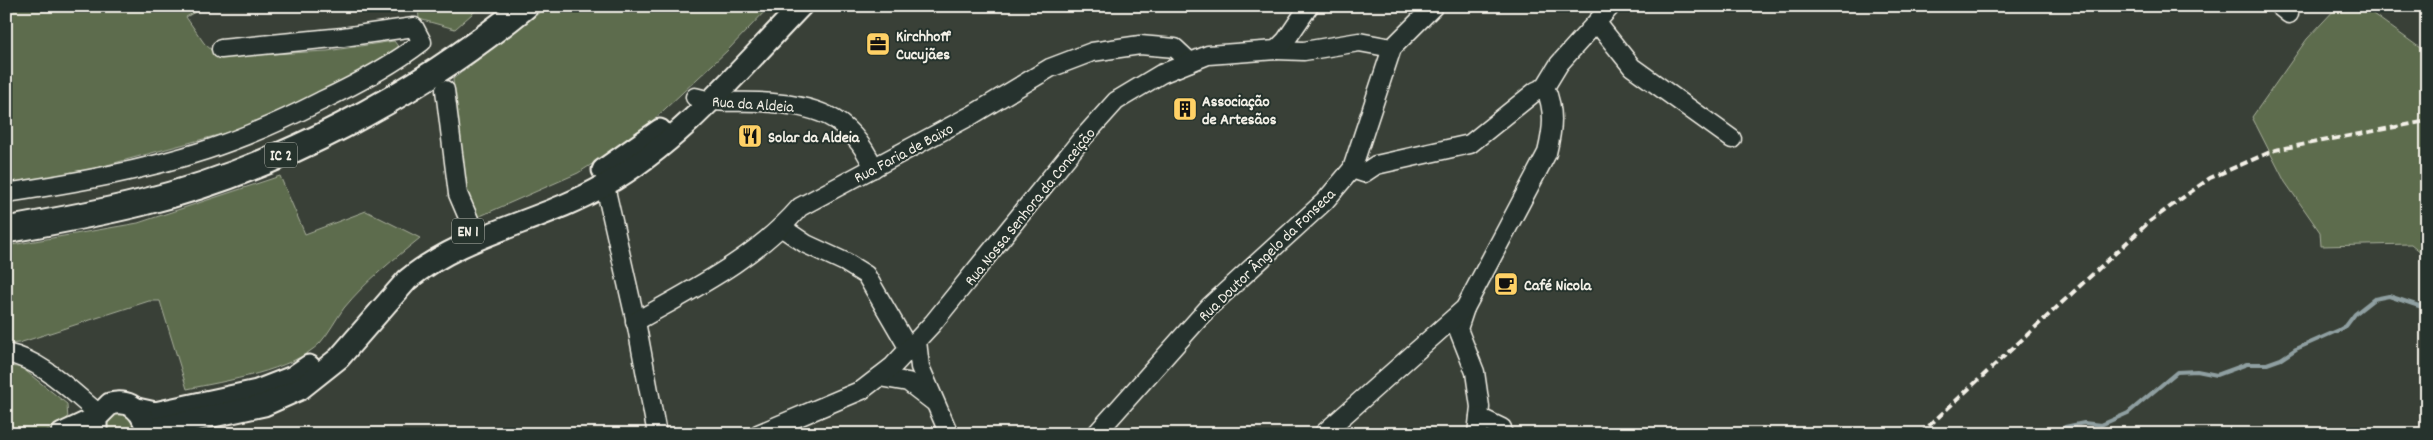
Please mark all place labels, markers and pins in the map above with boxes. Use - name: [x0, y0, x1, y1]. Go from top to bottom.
- place label: Kirchhoff Cucujães: [896, 26, 951, 67]
- office icon: Kirchhoff Cucujães: [865, 31, 891, 57]
- place label: Associação de Artesãos: [1202, 91, 1277, 132]
- building icon: Associação de Artesãos: [1172, 96, 1198, 122]
- restaurant icon: Solar da Aldeia: [737, 123, 763, 149]
- place label: Solar da Aldeia: [768, 127, 861, 150]
- cafe icon: Café Nicola: [1493, 271, 1519, 297]
- place label: Café Nicola: [1524, 275, 1593, 298]

